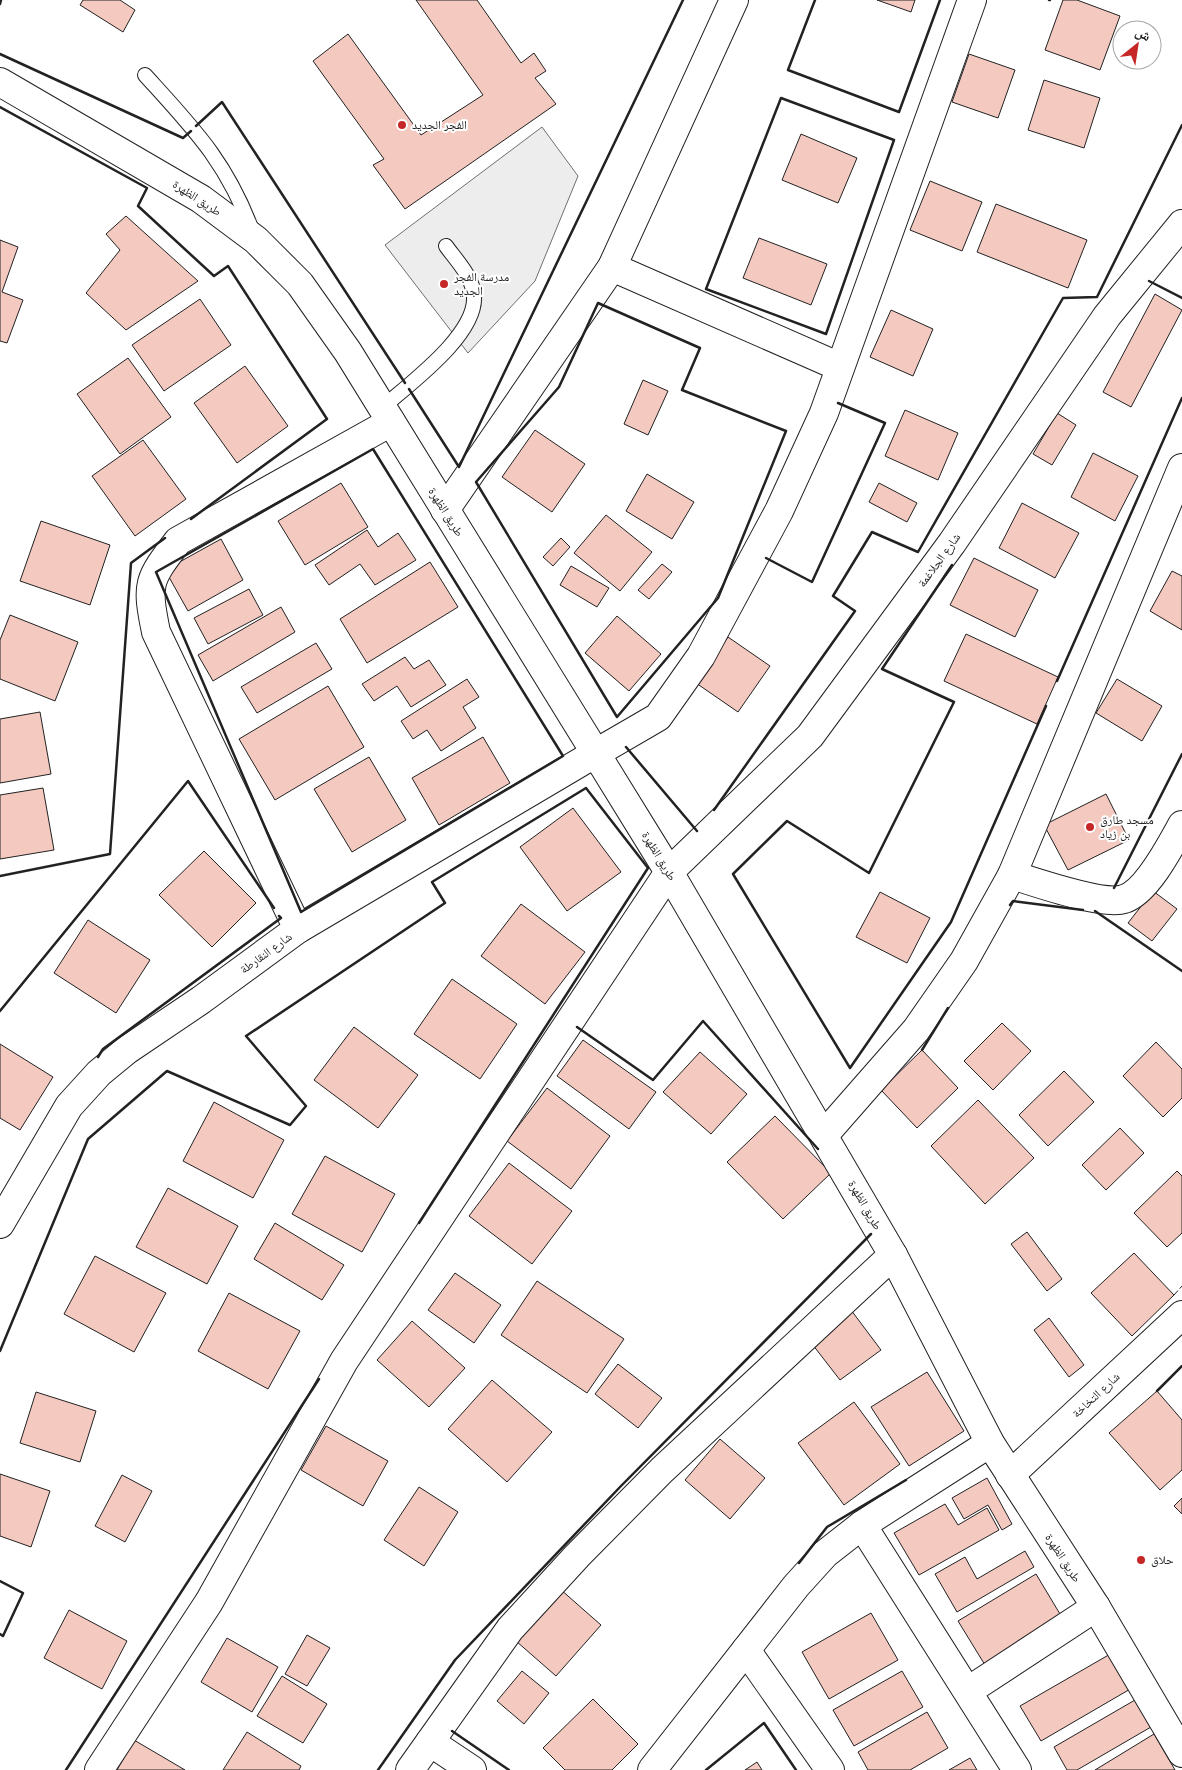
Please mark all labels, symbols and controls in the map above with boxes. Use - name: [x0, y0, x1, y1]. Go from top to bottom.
- north arrow: [1112, 20, 1162, 70]
- text: ش: [1133, 22, 1155, 45]
- place label: الفجر الجديد: [412, 117, 467, 133]
- marker: الفجر الجديد: [396, 119, 408, 131]
- street label: طريق الظهرة: [170, 176, 225, 220]
- place label: مدرسة الفجر الجديد: [453, 269, 509, 299]
- marker: مدرسة الفجر الجديد: [438, 278, 450, 290]
- street label: طريق الظهرة: [425, 484, 467, 540]
- street label: شارع الجلاغمة: [914, 530, 964, 590]
- place label: مسجد طارق بن زياد: [1100, 812, 1154, 842]
- marker: مسجد طارق بن زياد: [1084, 821, 1096, 833]
- street label: طريق الظهرة: [638, 828, 680, 884]
- street label: شارع النقارطة: [237, 929, 295, 977]
- street label: طريق الظهرة: [844, 1177, 886, 1233]
- street label: شارع التخاخة: [1069, 1369, 1123, 1421]
- street label: طريق الظهرة: [1041, 1531, 1085, 1586]
- place label: حلاق: [1151, 1552, 1174, 1568]
- marker: حلاق: [1135, 1554, 1147, 1566]

